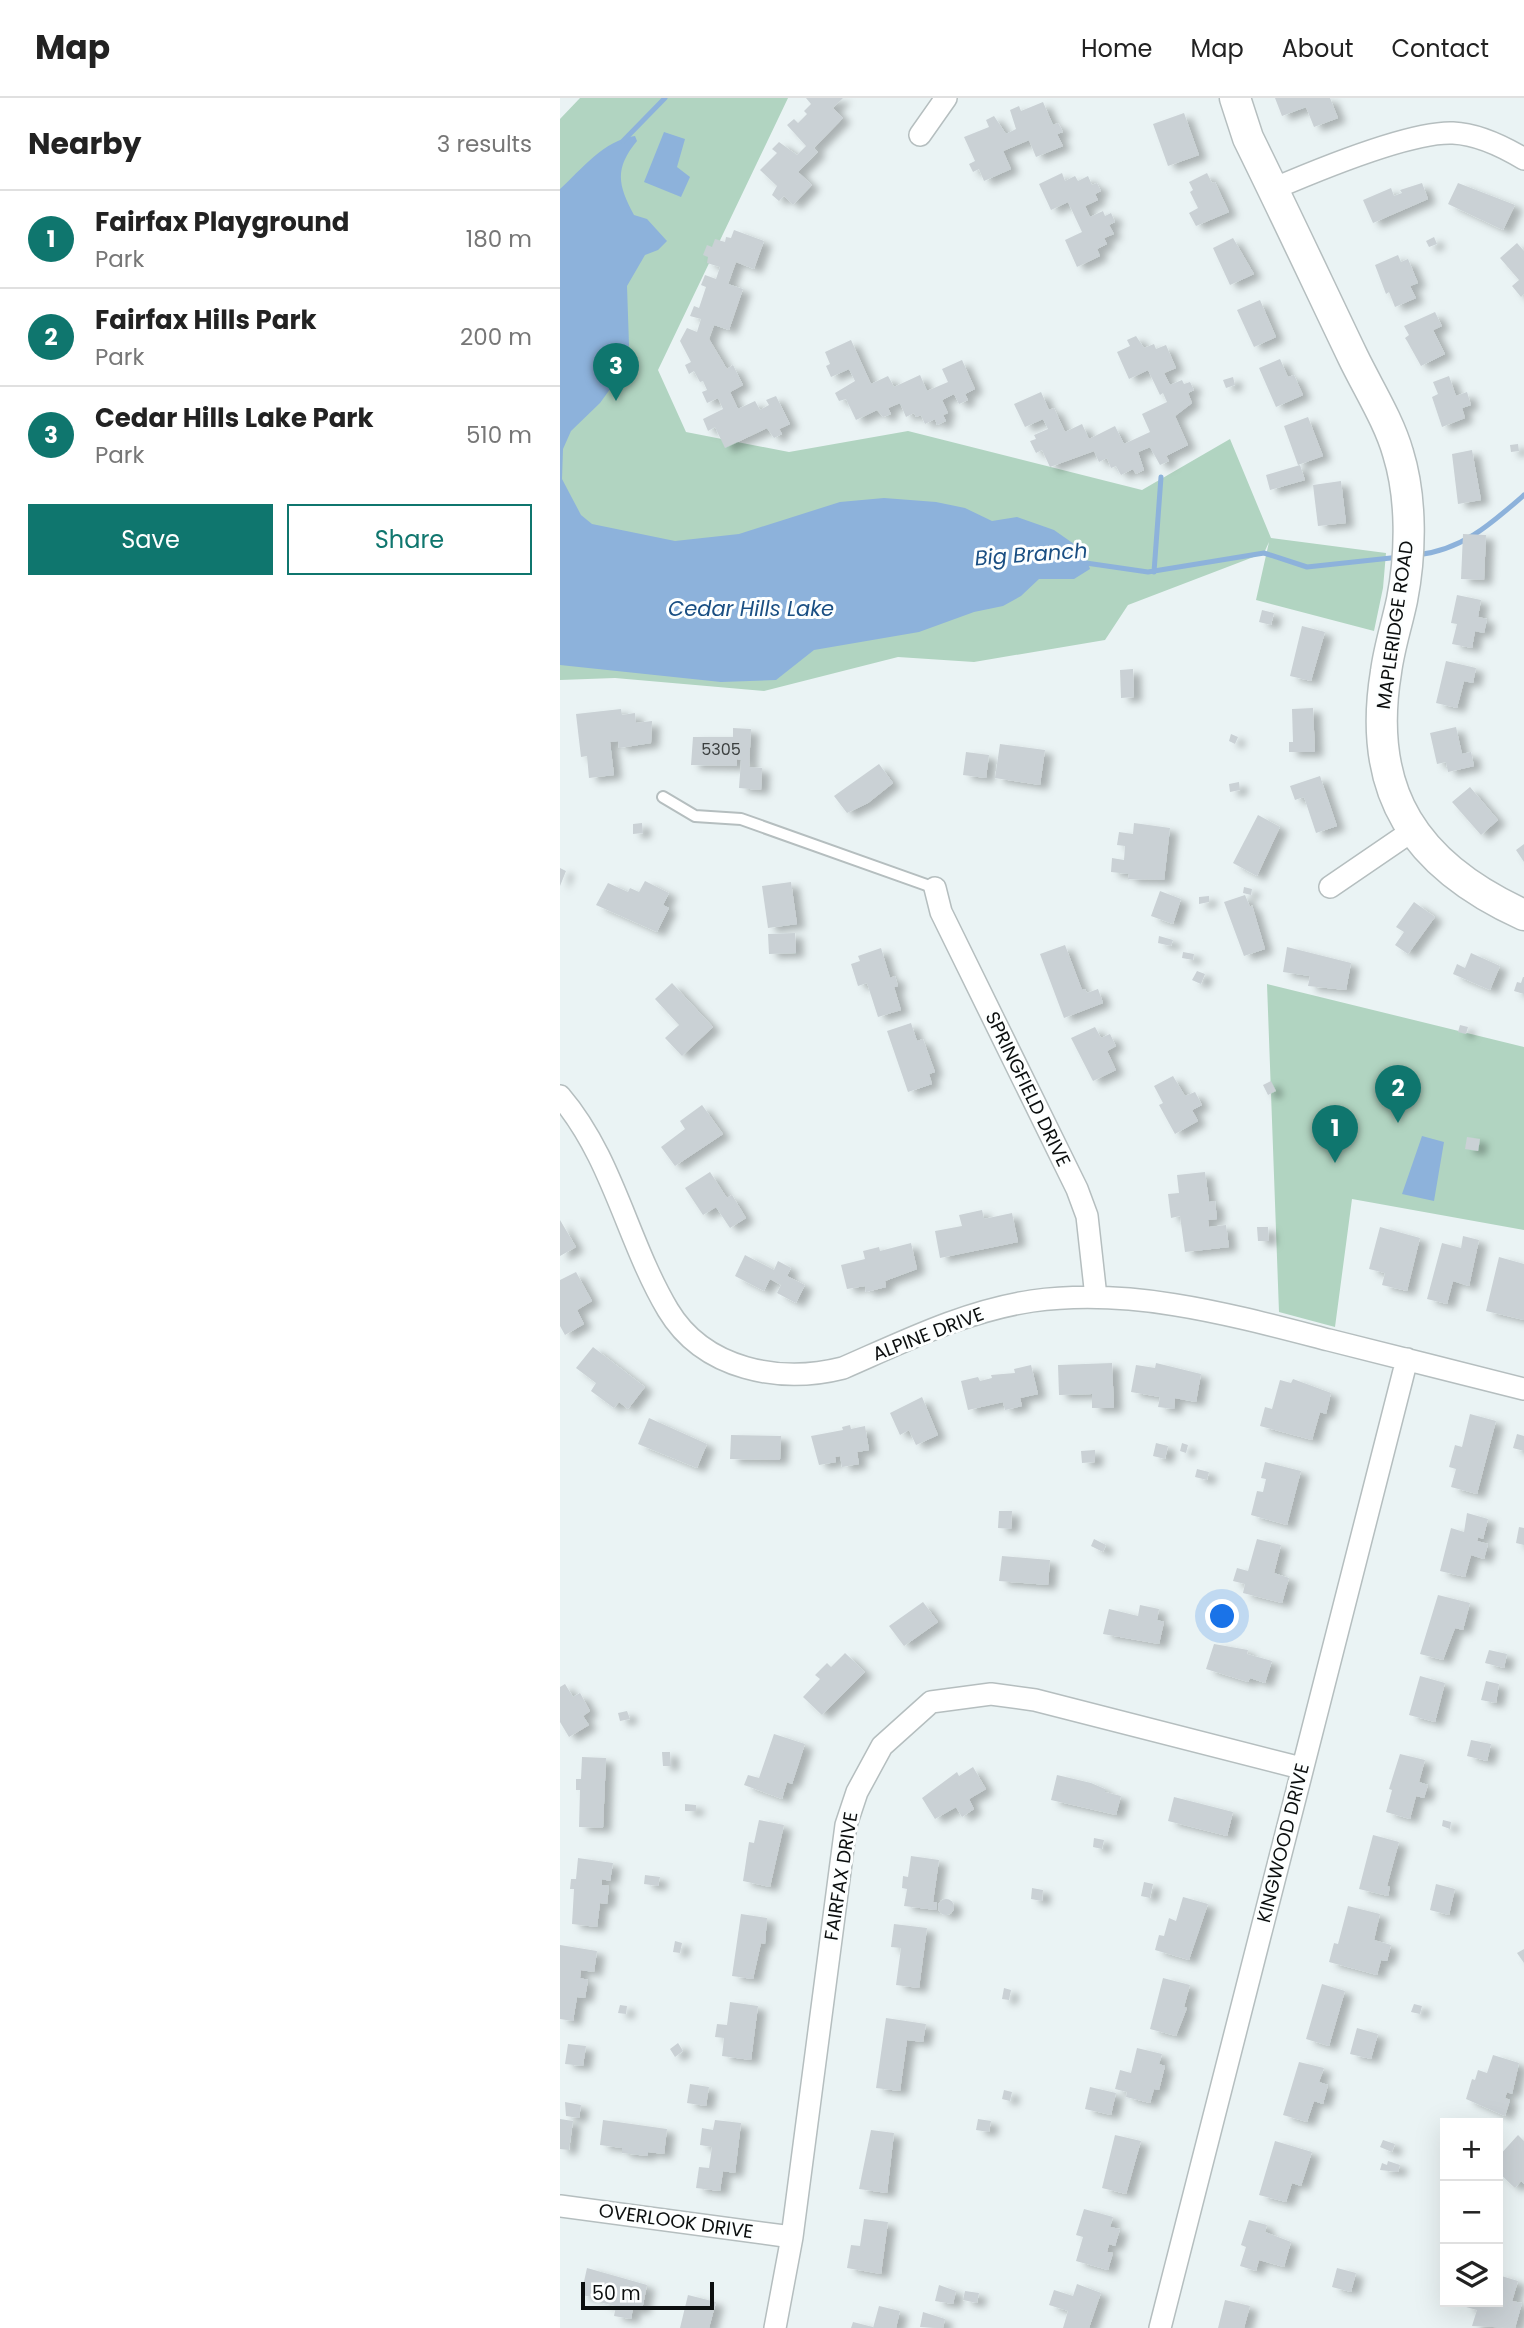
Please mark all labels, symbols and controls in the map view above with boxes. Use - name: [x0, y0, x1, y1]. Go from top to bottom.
- text: Map: [35, 24, 110, 71]
- text: Home: [1081, 32, 1153, 65]
- text: Map: [1191, 32, 1244, 65]
- text: About: [1282, 32, 1353, 65]
- text: Contact: [1391, 32, 1489, 65]
- text: Nearby: [28, 122, 142, 165]
- text: 3 results: [437, 128, 532, 160]
- text: Fairfax Playground: [95, 204, 350, 240]
- text: 1: [47, 223, 55, 255]
- text: 180 m: [466, 223, 532, 255]
- text: Park: [95, 243, 144, 275]
- text: Fairfax Hills Park: [95, 302, 317, 338]
- text: 2: [44, 321, 58, 353]
- text: 200 m: [460, 321, 532, 353]
- text: Park: [95, 341, 144, 373]
- pin: 3: [593, 343, 639, 401]
- text: Cedar Hills Lake Park: [95, 400, 374, 436]
- text: 3: [44, 419, 58, 451]
- text: 510 m: [466, 419, 532, 451]
- text: Park: [95, 439, 144, 471]
- button: Save: [28, 504, 273, 575]
- button: Share: [287, 504, 532, 575]
- water label: Big Branch: [974, 536, 1088, 572]
- street label: MAPLERIDGE ROAD: [1370, 539, 1420, 711]
- water label: Cedar Hills Lake: [668, 594, 834, 623]
- house number: 5305: [701, 738, 741, 761]
- street label: SPRINGFIELD DRIVE: [979, 1007, 1077, 1171]
- pin: 2: [1375, 1065, 1421, 1123]
- pin: 1: [1312, 1105, 1358, 1163]
- street label: ALPINE DRIVE: [868, 1300, 988, 1368]
- your location: [1205, 1599, 1239, 1633]
- street label: KINGWOOD DRIVE: [1250, 1760, 1316, 1926]
- street label: FAIRFAX DRIVE: [817, 1810, 865, 1942]
- map controls: [1440, 2118, 1503, 2307]
- button: +: [1440, 2118, 1503, 2181]
- button: −: [1440, 2181, 1503, 2244]
- street label: OVERLOOK DRIVE: [597, 2197, 755, 2245]
- button: layers: [1440, 2244, 1503, 2307]
- scale bar: [581, 2279, 714, 2311]
- text: 50 m: [592, 2280, 641, 2307]

